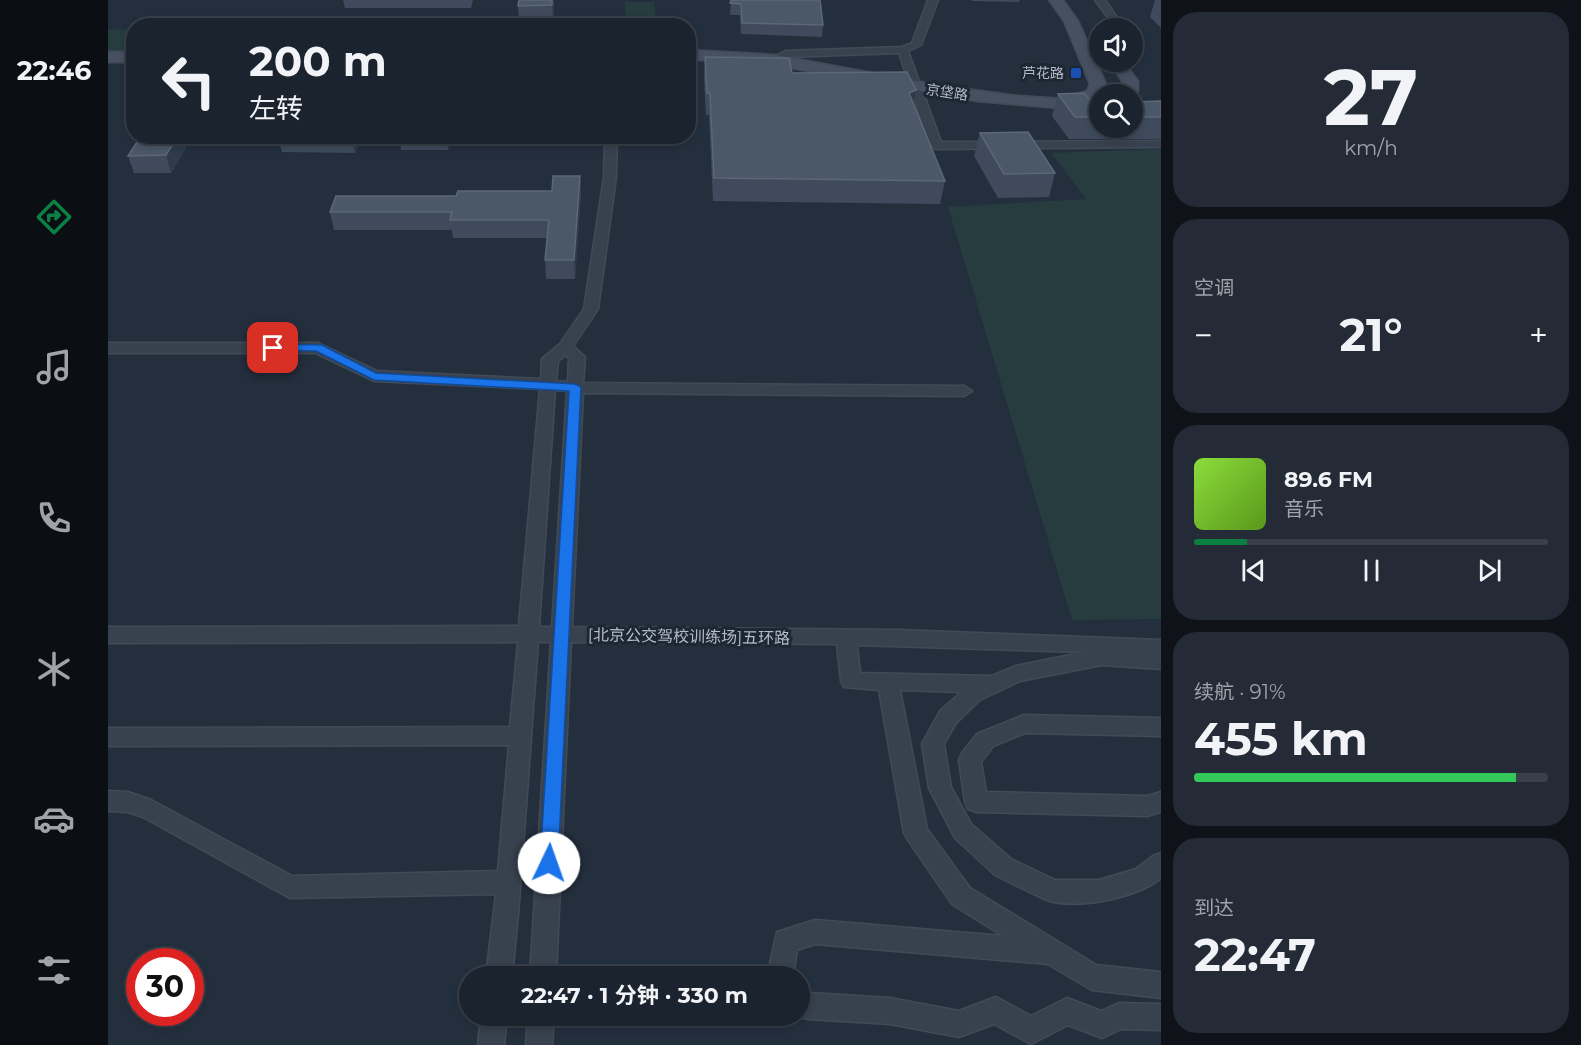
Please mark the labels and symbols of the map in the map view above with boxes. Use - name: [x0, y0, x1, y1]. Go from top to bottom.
- place label: 芦花路: [1022, 64, 1064, 82]
- marker: 芦花路: [1069, 66, 1083, 80]
- street label: 京垡路: [925, 80, 969, 104]
- pin: [247, 322, 298, 373]
- street label: [北京公交驾校训练场]五环路: [588, 625, 790, 648]
- position arrow: [517, 831, 581, 895]
- speed limit sign: 30: [126, 948, 204, 1026]

